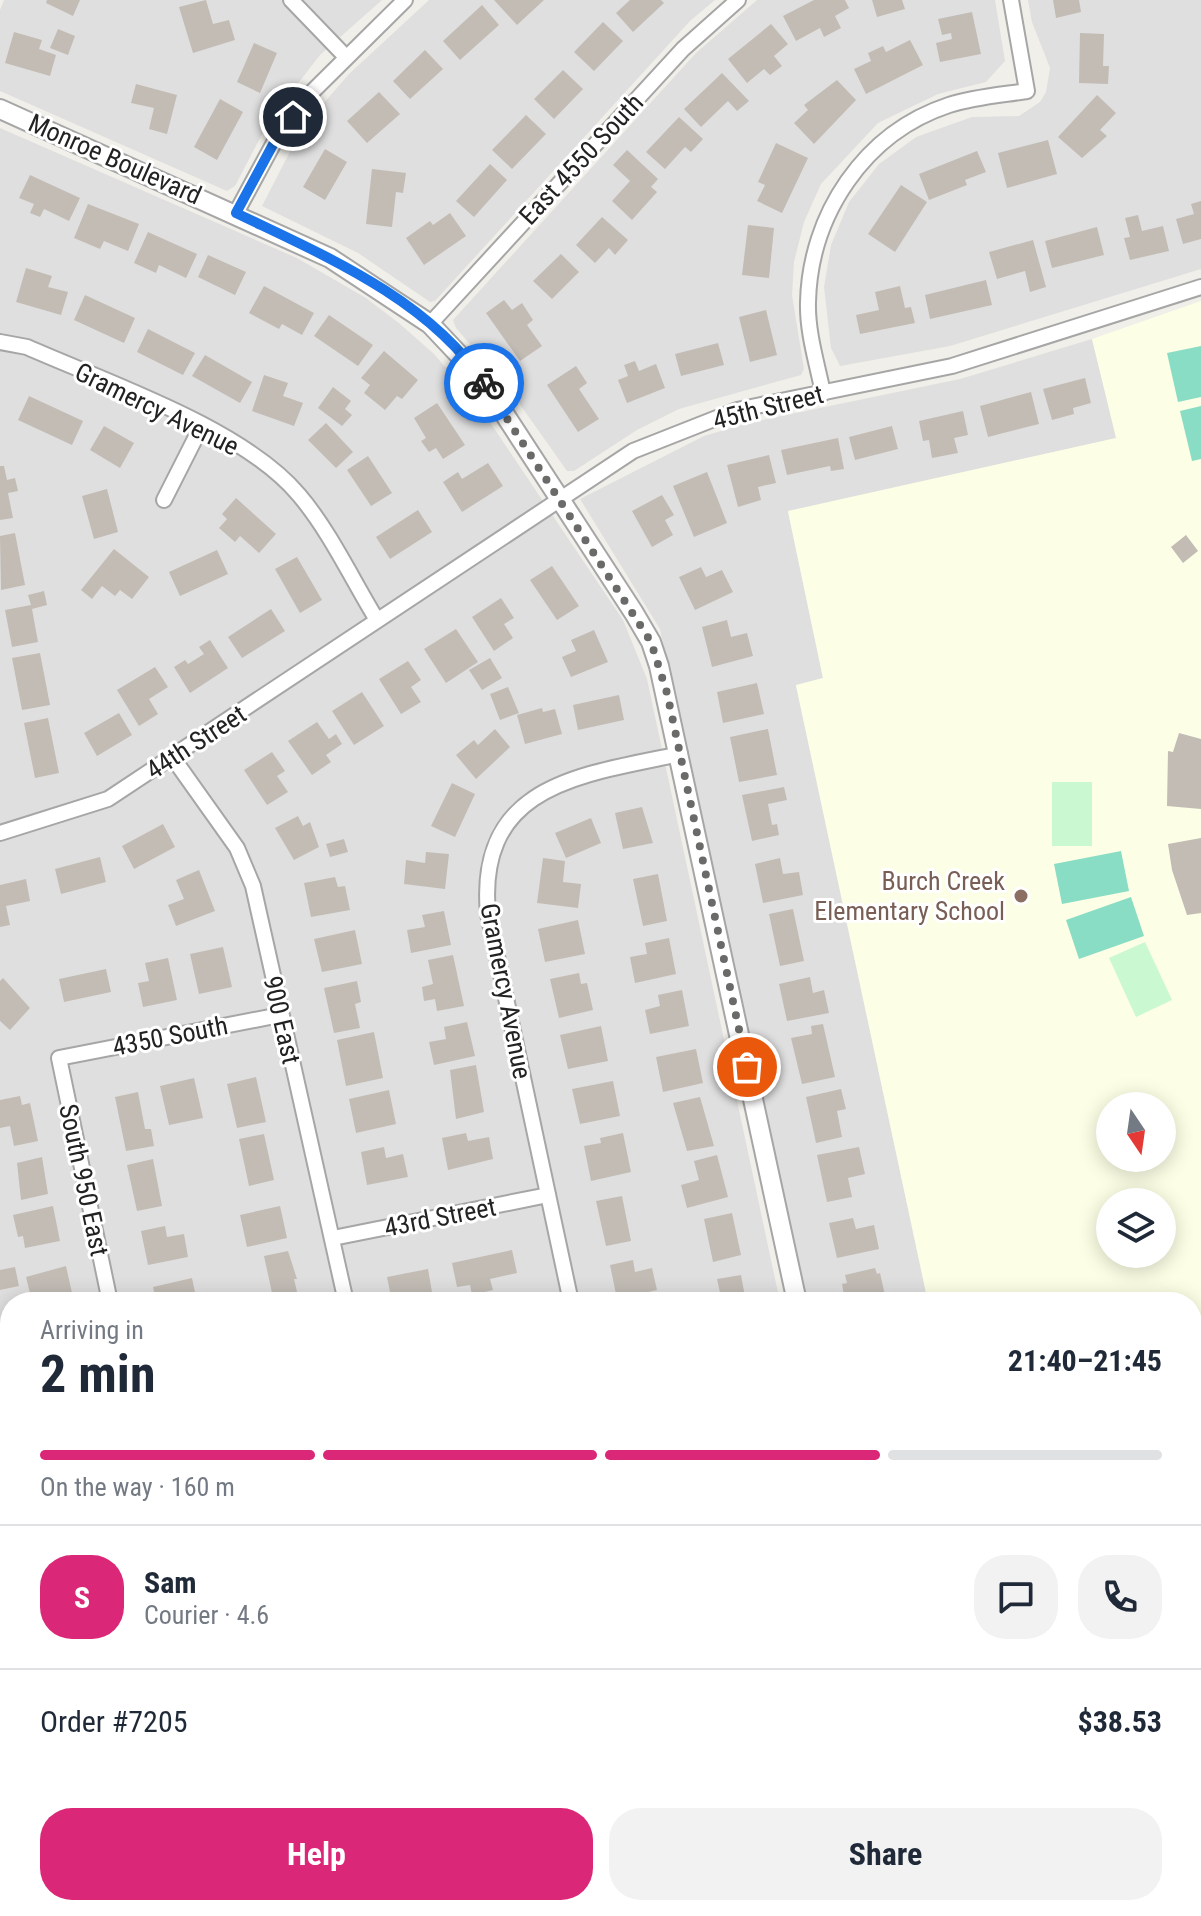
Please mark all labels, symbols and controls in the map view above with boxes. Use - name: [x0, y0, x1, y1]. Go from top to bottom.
- pin: [259, 83, 327, 151]
- street label: East 4550 South: [513, 87, 649, 231]
- icon: home: [271, 95, 315, 139]
- street label: Monroe Boulevard: [24, 107, 206, 211]
- courier: [444, 343, 524, 423]
- street label: Gramercy Avenue: [70, 356, 244, 462]
- icon: bike: [462, 361, 506, 405]
- street label: 45th Street: [710, 379, 826, 435]
- street label: 44th Street: [141, 699, 251, 785]
- place label: Burch Creek Elementary School: [814, 866, 1005, 926]
- marker: Burch Creek Elementary School: [1012, 887, 1030, 905]
- street label: Gramercy Avenue: [474, 901, 538, 1081]
- street label: 900 East: [257, 973, 307, 1067]
- street label: 4350 South: [110, 1010, 230, 1062]
- pin: [713, 1033, 781, 1101]
- icon: bag: [725, 1045, 769, 1089]
- north arrow: [1096, 1092, 1176, 1172]
- map controls: [1096, 1092, 1176, 1268]
- street label: South 950 East: [53, 1101, 115, 1259]
- button: layers: [1096, 1188, 1176, 1268]
- street label: 43rd Street: [382, 1191, 498, 1243]
- text: Arriving in: [40, 1315, 144, 1345]
- text: 21:40–21:45: [1008, 1343, 1162, 1378]
- text: 2 min: [40, 1344, 156, 1405]
- text: On the way · 160 m: [40, 1472, 235, 1502]
- button: chat: [974, 1555, 1058, 1639]
- button: phone: [1078, 1555, 1162, 1639]
- text: Sam: [144, 1565, 197, 1600]
- text: S: [74, 1580, 90, 1615]
- text: Courier · 4.6: [144, 1600, 269, 1630]
- text: Order #7205: [40, 1704, 188, 1739]
- text: $38.53: [1077, 1704, 1162, 1739]
- button: Help: [40, 1808, 593, 1900]
- button: Share: [609, 1808, 1162, 1900]

